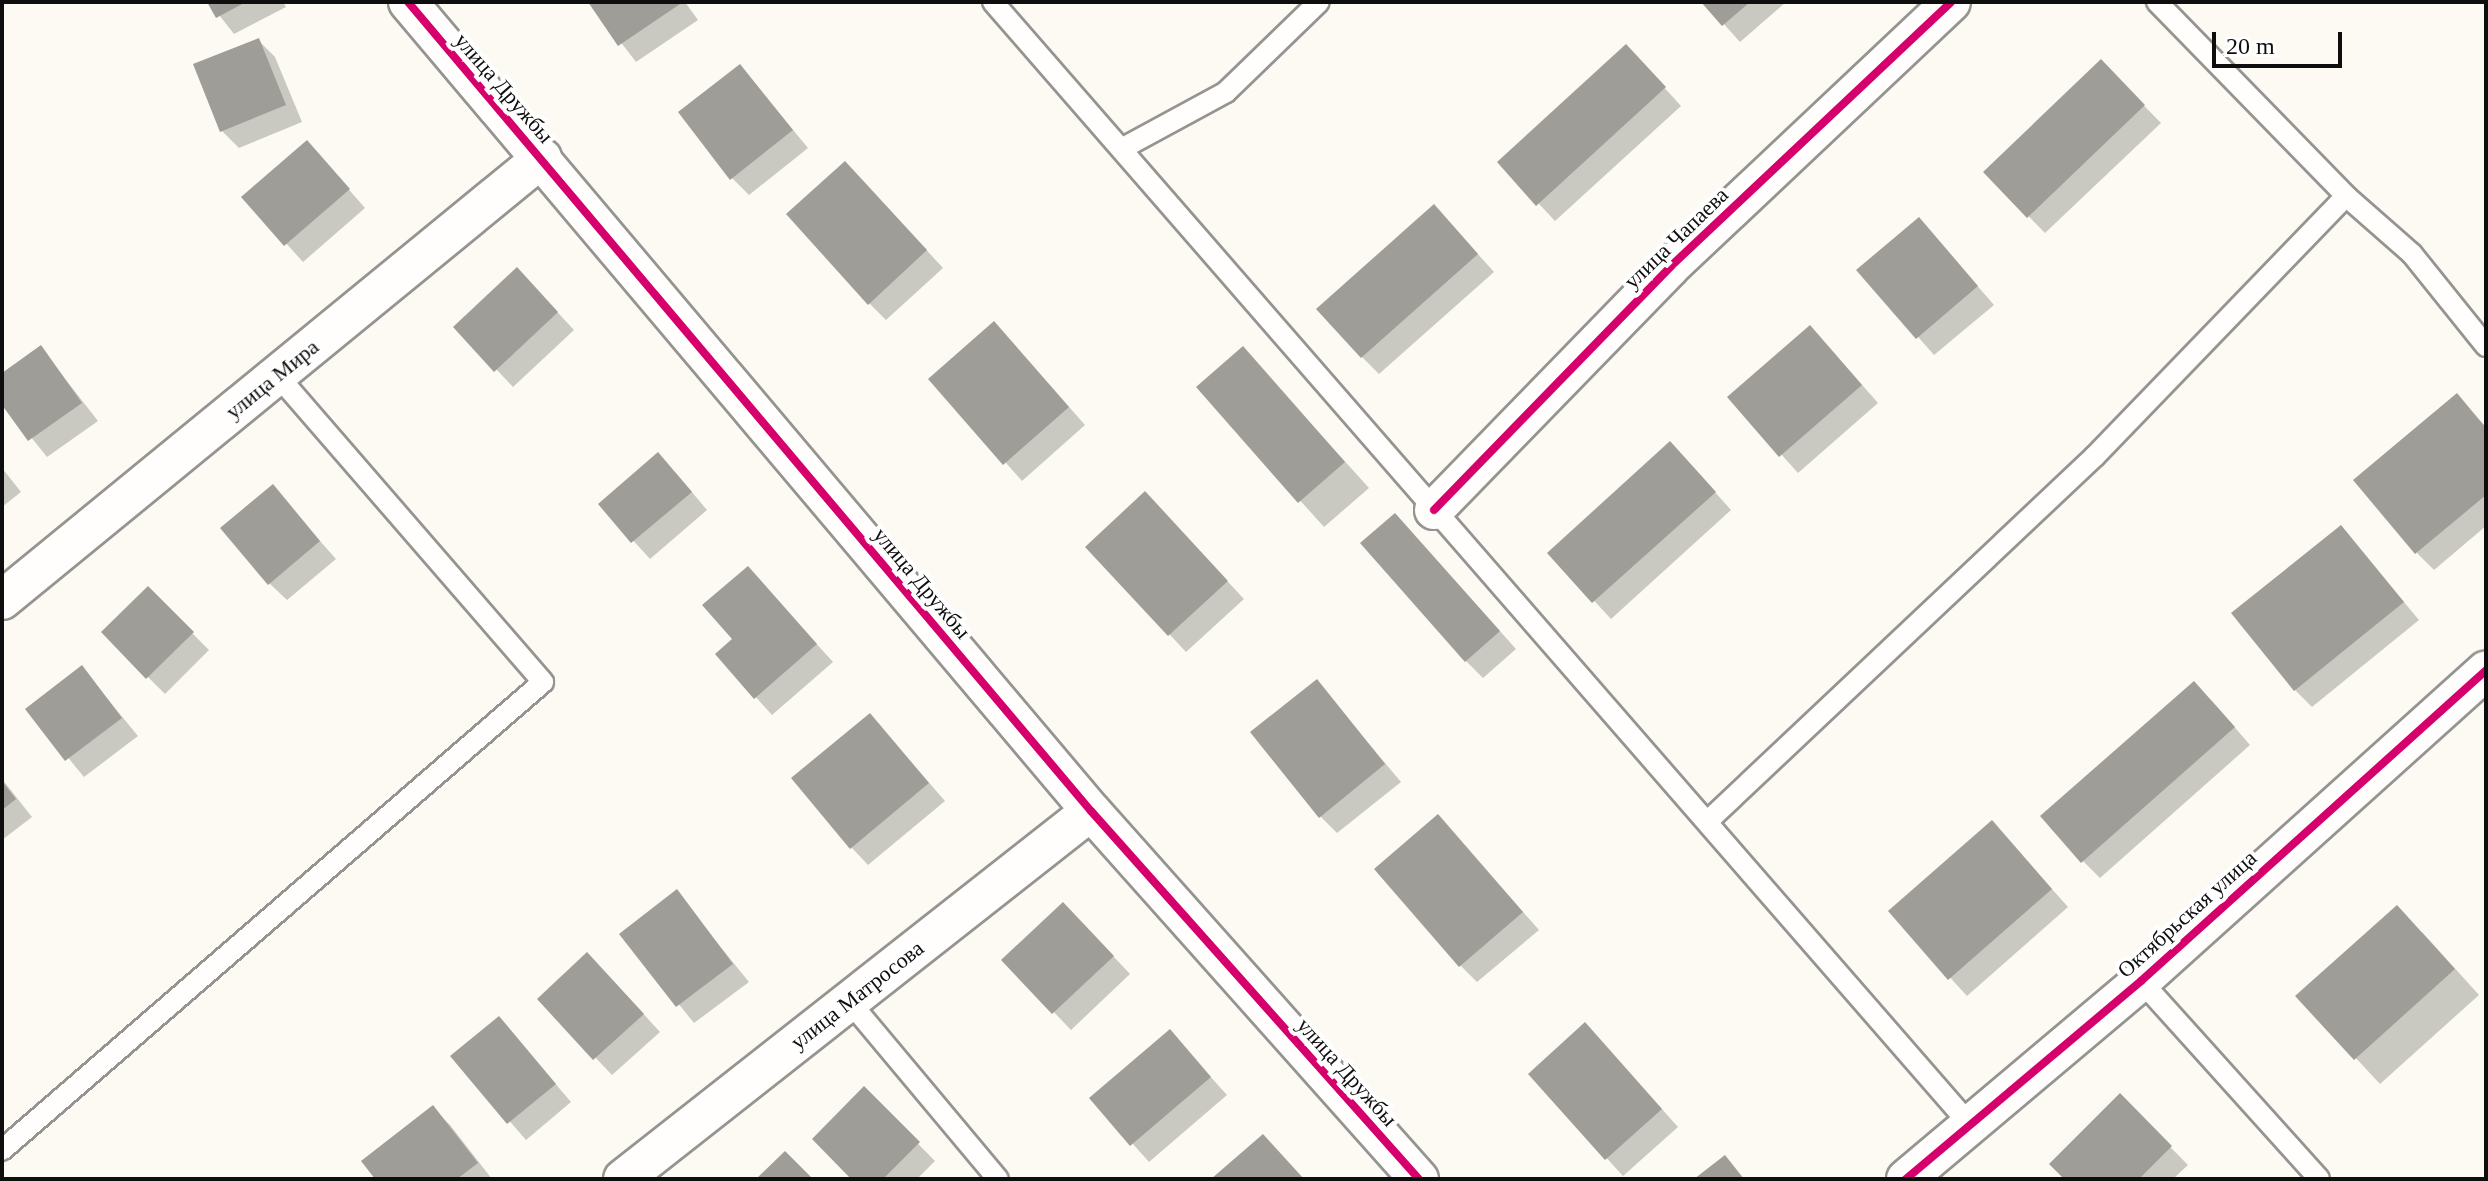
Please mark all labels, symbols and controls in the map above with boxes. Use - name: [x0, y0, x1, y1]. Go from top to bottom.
- scale bar: [2216, 16, 2346, 66]
- street label: улица Дружбы: [449, 28, 559, 148]
- text: 20 m: [2226, 33, 2275, 59]
- street label: улица Чапаева: [1618, 182, 1734, 294]
- street label: улица Мира: [220, 334, 324, 424]
- street label: улица Дружбы: [868, 522, 976, 644]
- street label: Октябрьская улица: [2112, 845, 2262, 983]
- street label: улица Матросова: [785, 935, 929, 1055]
- street label: улица Дружбы: [1291, 1012, 1403, 1132]

